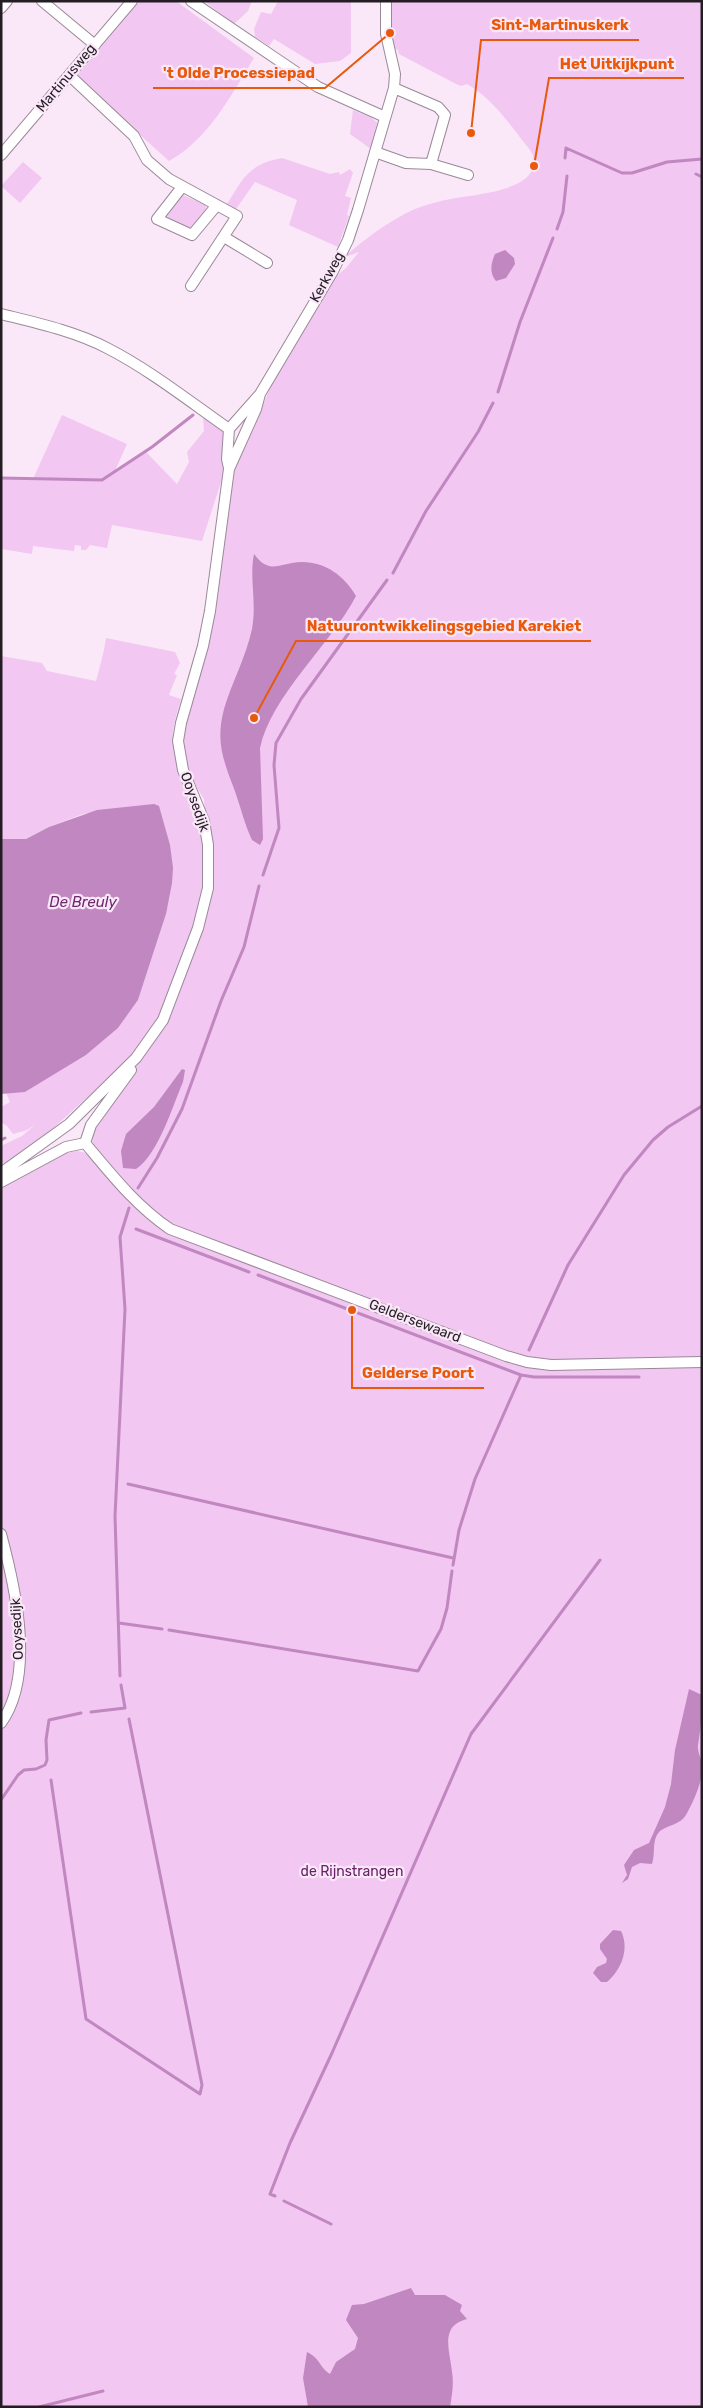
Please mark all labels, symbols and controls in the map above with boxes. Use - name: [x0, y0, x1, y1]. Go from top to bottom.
- callout: Sint-Martinuskerk: [481, 10, 639, 40]
- text: Sint-Martinuskerk: [491, 16, 629, 34]
- street label: Martinusweg: [32, 40, 100, 116]
- callout: Het Uitkijkpunt: [549, 48, 684, 78]
- text: Het Uitkijkpunt: [560, 55, 674, 73]
- callout: 't Olde Processiepad: [153, 58, 325, 88]
- text: 't Olde Processiepad: [163, 64, 315, 82]
- street label: Kerkweg: [306, 249, 348, 305]
- callout: Natuurontwikkelingsgebied Karekiet: [296, 611, 591, 641]
- text: Natuurontwikkelingsgebied Karekiet: [307, 617, 581, 635]
- street label: Ooysedijk: [177, 770, 213, 835]
- water label: De Breuly: [49, 893, 117, 911]
- street label: Geldersewaard: [367, 1296, 463, 1346]
- callout: Gelderse Poort: [352, 1358, 484, 1388]
- text: Gelderse Poort: [362, 1364, 474, 1382]
- street label: Ooysedijk: [7, 1597, 27, 1661]
- park label: de Rijnstrangen: [301, 1863, 403, 1880]

